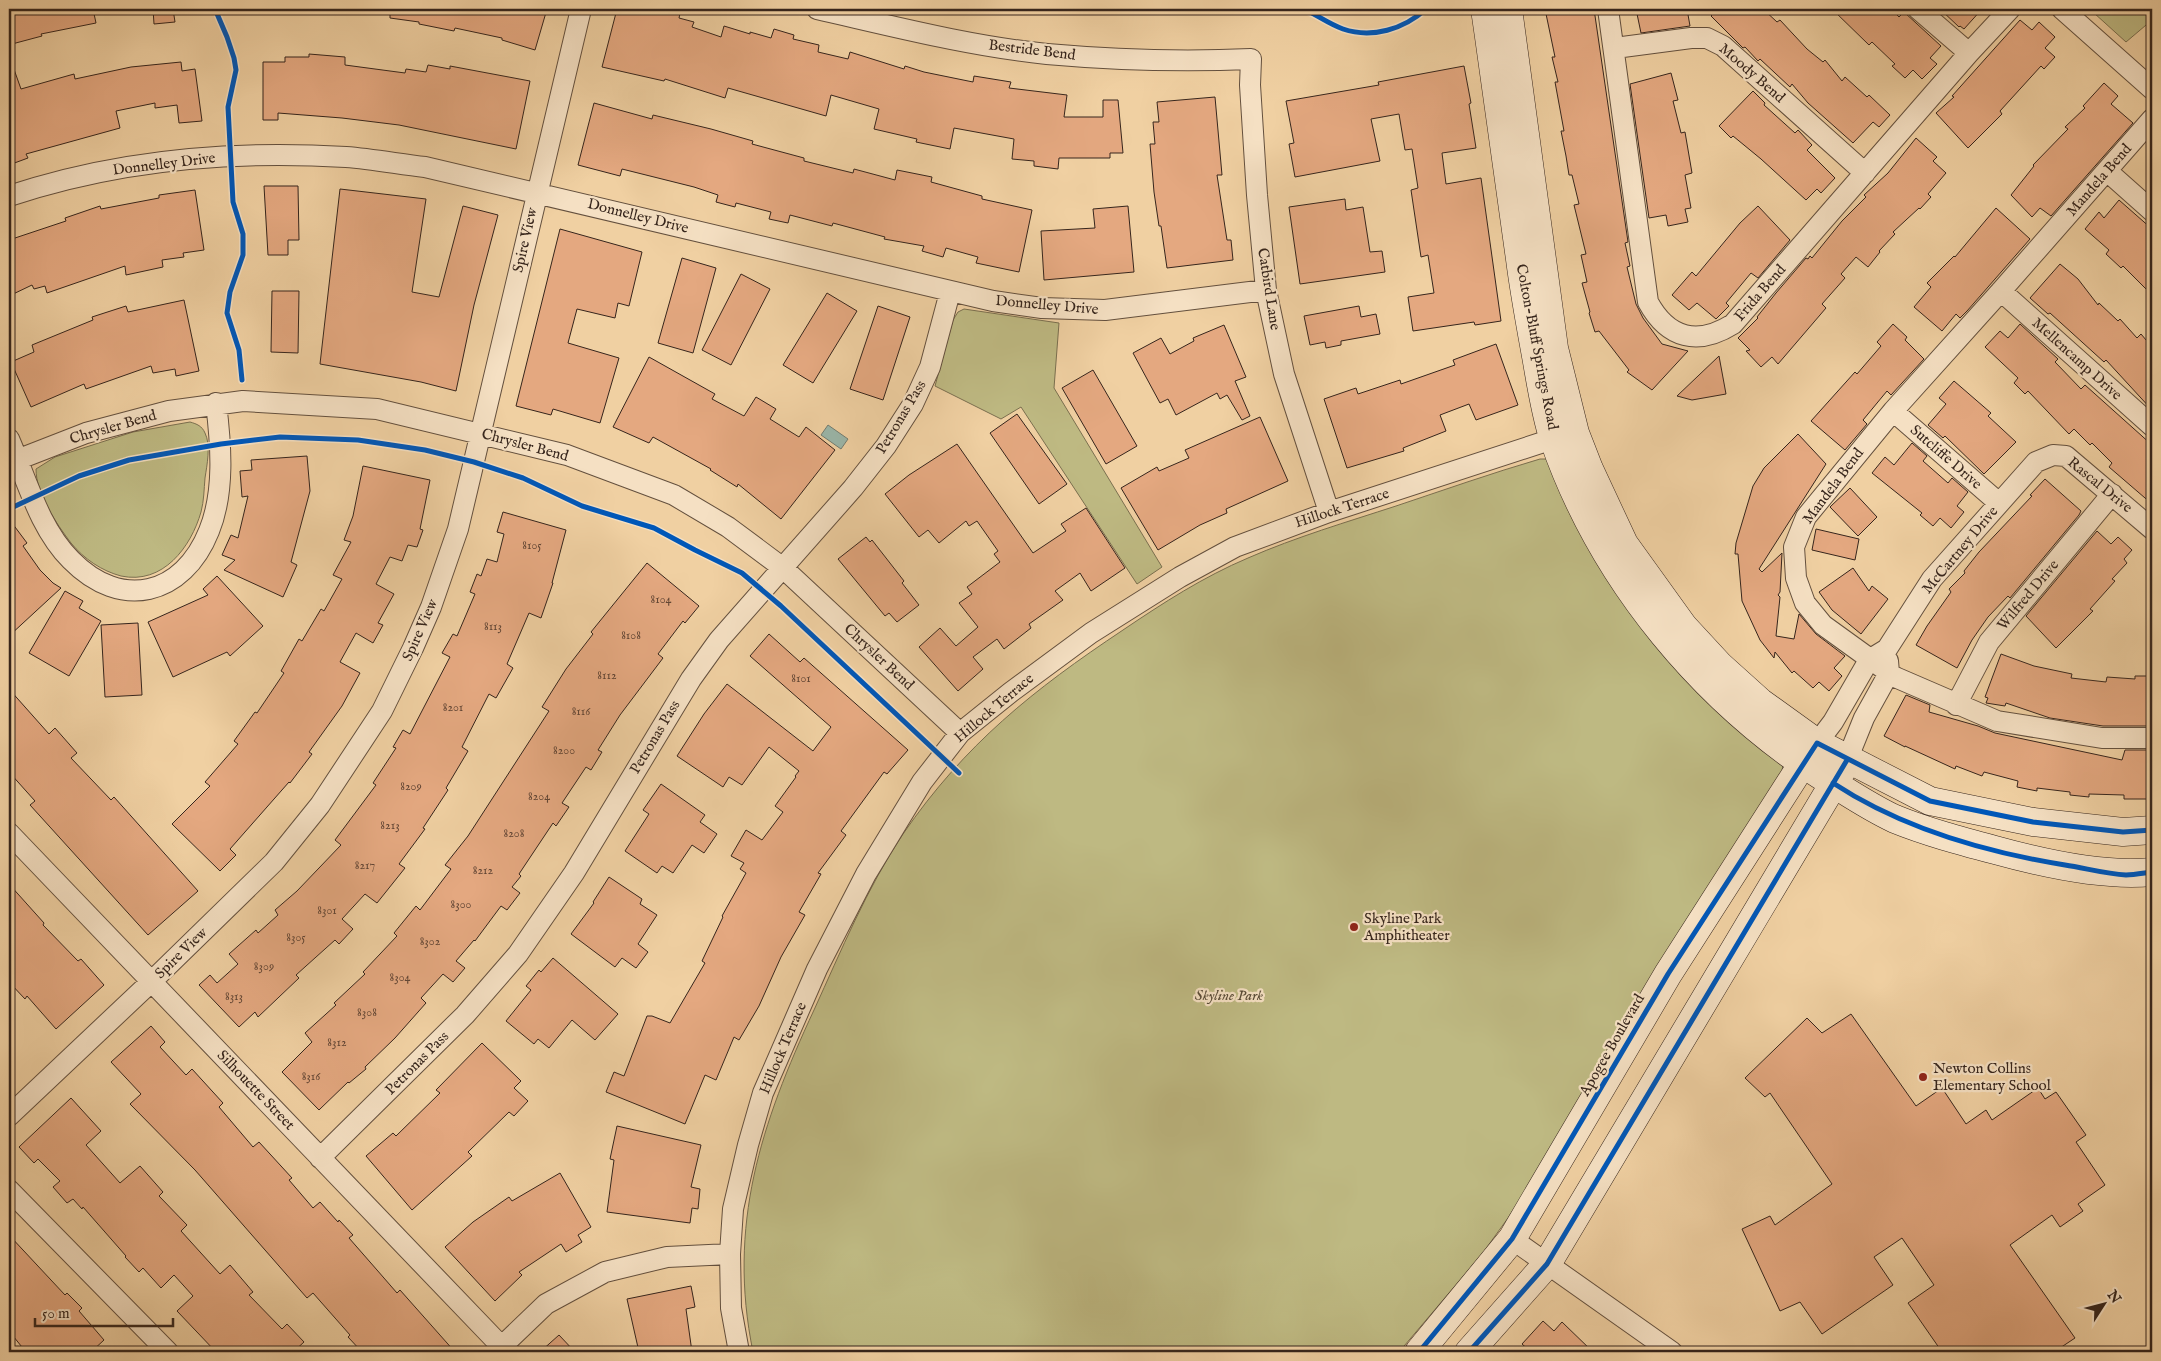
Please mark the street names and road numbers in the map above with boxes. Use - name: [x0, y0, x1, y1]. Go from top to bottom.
- street label: Bestride Bend: [987, 35, 1078, 65]
- street label: Moody Bend: [1715, 39, 1790, 108]
- street label: Mandela Bend: [2062, 139, 2136, 220]
- street label: Donnelley Drive: [111, 148, 217, 180]
- street label: Donnelley Drive: [585, 194, 691, 238]
- street label: Spire View: [508, 205, 542, 274]
- street label: Catbird Lane: [1253, 246, 1285, 332]
- street label: Frida Bend: [1730, 260, 1791, 325]
- street label: Colton-Bluff Springs Road: [1512, 262, 1563, 433]
- street label: Donnelley Drive: [995, 291, 1100, 319]
- street label: Mellencamp Drive: [2028, 314, 2126, 405]
- street label: Petronas Pass: [872, 377, 930, 457]
- street label: Chrysler Bend: [67, 405, 160, 448]
- street label: Sutcliffe Drive: [1906, 421, 1986, 494]
- street label: Chrysler Bend: [479, 424, 572, 466]
- street label: Mandela Bend: [1798, 443, 1868, 528]
- street label: Rascal Drive: [2064, 453, 2137, 517]
- street label: Hillock Terrace: [1292, 484, 1392, 532]
- street label: McCartney Drive: [1918, 502, 2002, 598]
- street label: Wilfred Drive: [1993, 556, 2063, 634]
- street label: Spire View: [398, 595, 443, 664]
- street label: Chrysler Bend: [840, 620, 919, 695]
- street label: Hillock Terrace: [950, 669, 1038, 747]
- street label: Petronas Pass: [626, 697, 684, 777]
- street label: Spire View: [151, 922, 212, 983]
- street label: Apogee Boulevard: [1575, 990, 1649, 1100]
- street label: Hillock Terrace: [755, 999, 811, 1097]
- street label: Petronas Pass: [381, 1027, 453, 1099]
- street label: Silhouette Street: [213, 1046, 299, 1134]

